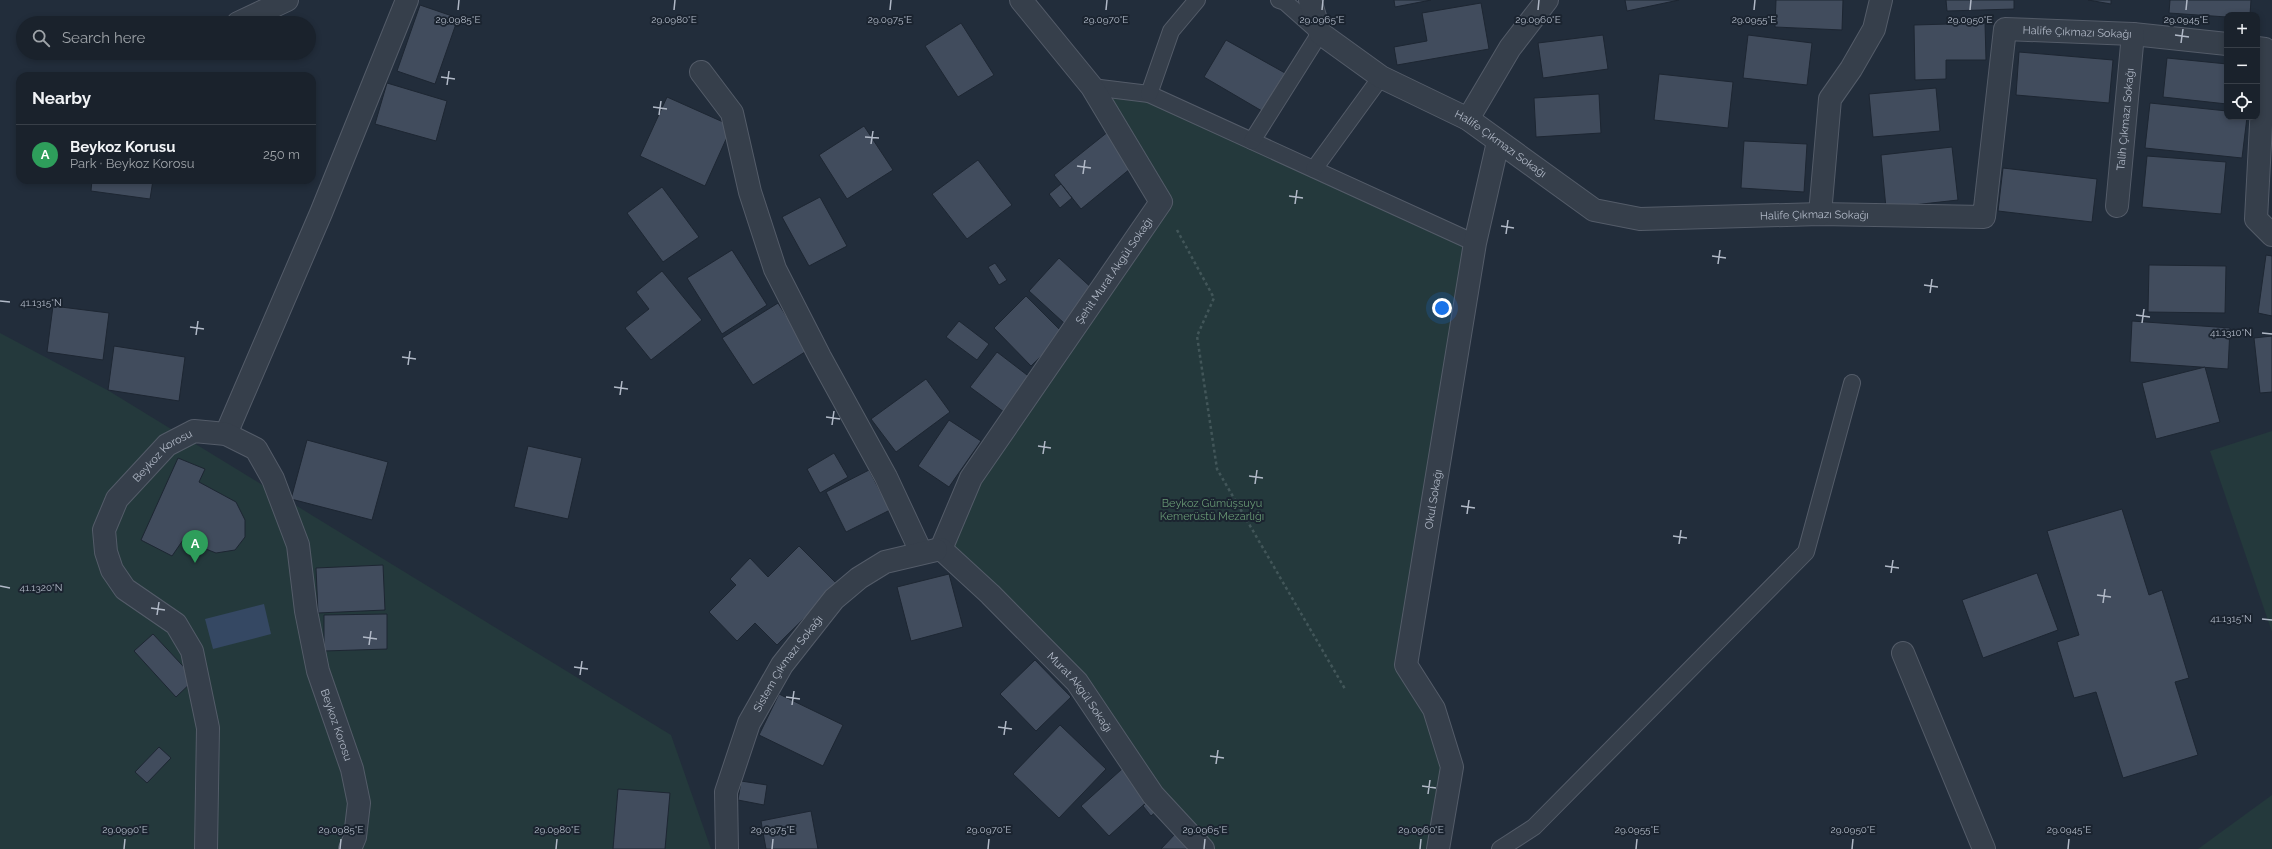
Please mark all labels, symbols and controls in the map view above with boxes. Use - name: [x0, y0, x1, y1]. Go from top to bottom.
- map controls: [2224, 12, 2260, 120]
- button: +: [2224, 12, 2260, 48]
- text: 29.0985°E: [435, 14, 481, 25]
- text: 29.0980°E: [651, 14, 697, 25]
- text: 29.0975°E: [868, 14, 912, 25]
- text: 29.0970°E: [1084, 14, 1128, 25]
- text: 29.0965°E: [1299, 14, 1345, 25]
- text: 29.0960°E: [1515, 14, 1561, 25]
- text: 29.0955°E: [1732, 14, 1776, 25]
- text: 29.0950°E: [1947, 14, 1993, 25]
- text: 29.0945°E: [2164, 14, 2208, 25]
- search box: [16, 16, 316, 60]
- street label: Halife Çıkmazı Sokağı: [2022, 23, 2132, 40]
- icon: search: [30, 27, 52, 49]
- text: Search here: [62, 29, 145, 47]
- button: −: [2224, 48, 2260, 84]
- street label: Talih Çıkmazı Sokağı: [2114, 67, 2136, 171]
- button: locate: [2224, 84, 2260, 120]
- text: Nearby: [32, 88, 91, 108]
- street label: Halife Çıkmazı Sokağı: [1453, 107, 1549, 180]
- text: Beykoz Korusu: [70, 138, 175, 156]
- text: A: [41, 147, 49, 162]
- text: 250 m: [263, 147, 300, 162]
- text: Park · Beykoz Korosu: [70, 156, 194, 171]
- street label: Halife Çıkmazı Sokağı: [1760, 207, 1869, 222]
- street label: Şehit Murat Akgül Sokağı: [1073, 215, 1155, 326]
- text: 41.1315°N: [20, 297, 62, 308]
- your location: [1432, 298, 1452, 318]
- text: 41.1310°N: [2210, 327, 2252, 338]
- street label: Beykoz Korosu: [130, 427, 194, 484]
- street label: Okul Sokağı: [1422, 468, 1444, 530]
- park label: Beykoz Gümüşsuyu Kemerüstü Mezarlığı: [1160, 497, 1264, 523]
- pin: A: [182, 530, 208, 563]
- text: 41.1320°N: [20, 582, 62, 593]
- street label: Sistem Çıkmazı Sokağı: [750, 613, 825, 714]
- text: 41.1315°N: [2210, 613, 2252, 624]
- street label: Murat Akgül Sokağı: [1045, 649, 1115, 734]
- street label: Beykoz Korosu: [318, 687, 355, 762]
- text: 29.0990°E: [102, 824, 148, 835]
- text: 29.0985°E: [318, 824, 364, 835]
- text: 29.0980°E: [534, 824, 580, 835]
- text: 29.0975°E: [751, 824, 795, 835]
- text: 29.0970°E: [967, 824, 1011, 835]
- text: 29.0965°E: [1182, 824, 1228, 835]
- text: 29.0960°E: [1398, 824, 1444, 835]
- text: 29.0955°E: [1615, 824, 1659, 835]
- text: 29.0950°E: [1830, 824, 1876, 835]
- text: 29.0945°E: [2047, 824, 2091, 835]

